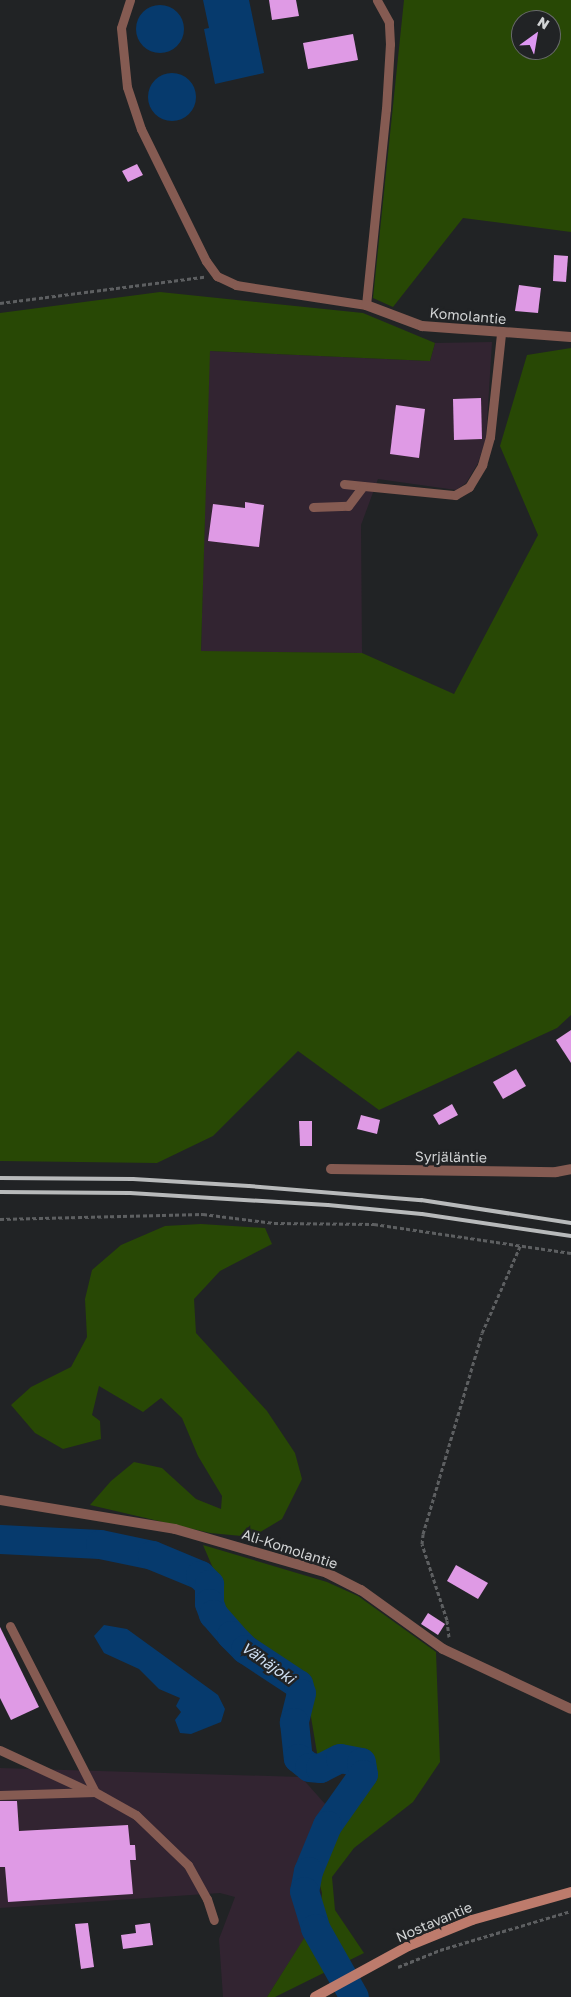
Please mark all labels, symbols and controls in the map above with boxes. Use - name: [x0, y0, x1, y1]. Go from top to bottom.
- north arrow: [511, 10, 561, 60]
- text: N: [535, 13, 553, 33]
- street label: Komolantie: [429, 304, 507, 328]
- street label: Syrjäläntie: [415, 1148, 487, 1166]
- street label: Ali-Komolantie: [240, 1526, 340, 1572]
- water label: Vähäjoki: [238, 1638, 298, 1688]
- street label: Nostavantie: [393, 1898, 475, 1946]

